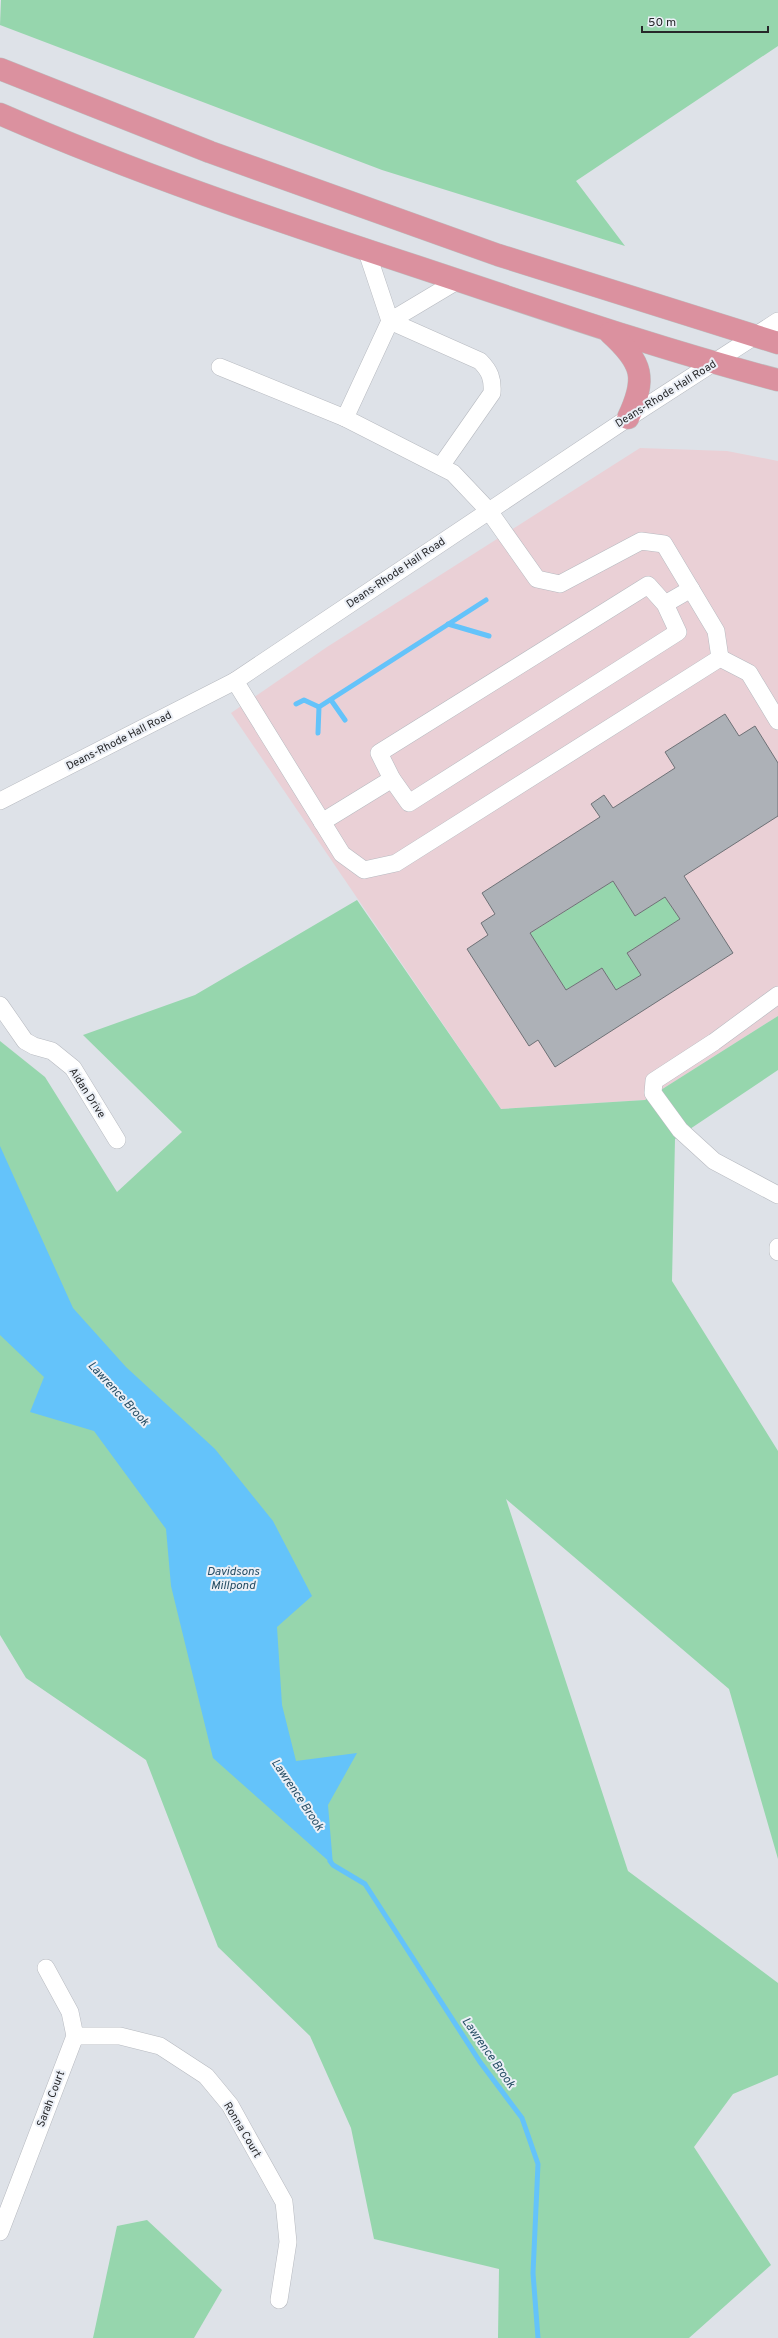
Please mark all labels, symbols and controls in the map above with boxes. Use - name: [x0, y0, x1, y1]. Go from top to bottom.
- scale bar: [642, 8, 768, 34]
- text: 50 m: [648, 15, 676, 31]
- street label: Deans-Rhode Hall Road: [613, 357, 719, 431]
- street label: Deans-Rhode Hall Road: [344, 535, 448, 611]
- street label: Deans-Rhode Hall Road: [64, 708, 174, 774]
- street label: Aidan Drive: [66, 1065, 108, 1121]
- water label: Lawrence Brook: [84, 1358, 153, 1431]
- water label: Davidsons Millpond: [207, 1564, 260, 1594]
- water label: Lawrence Brook: [267, 1756, 327, 1835]
- water label: Lawrence Brook: [458, 2014, 519, 2092]
- street label: Sarah Court: [34, 2069, 68, 2129]
- street label: Ronna Court: [220, 2100, 264, 2160]

